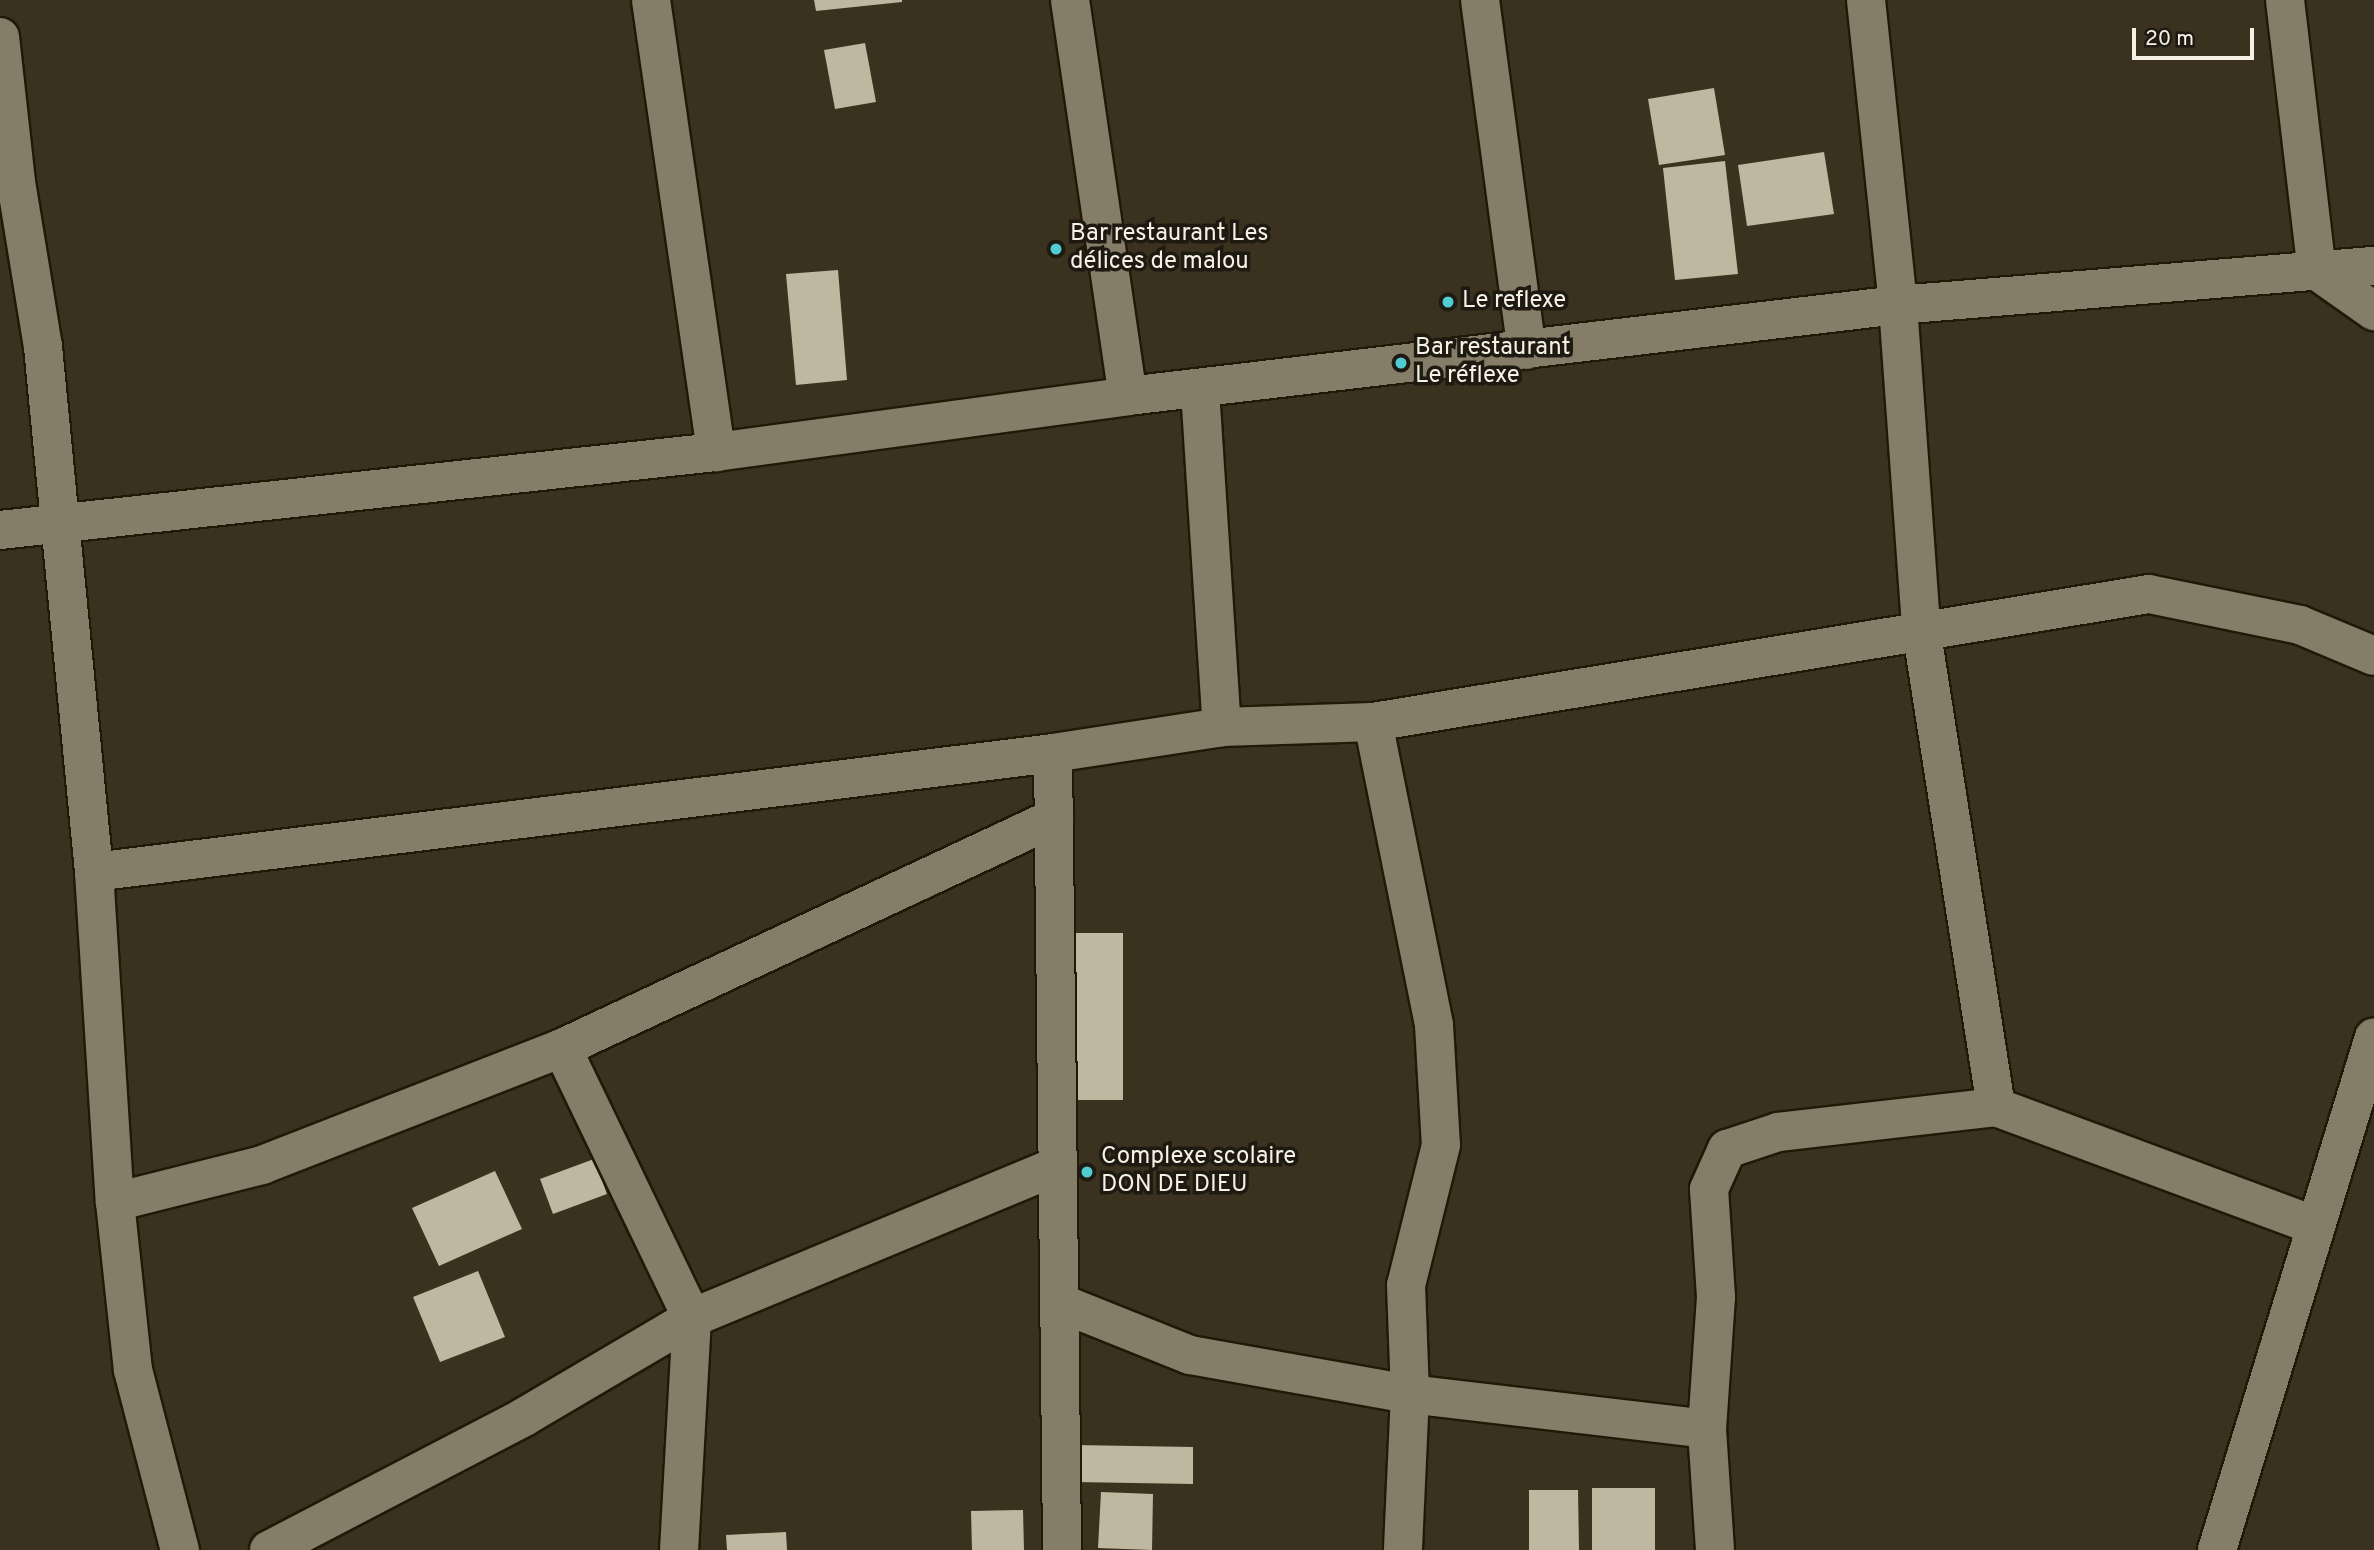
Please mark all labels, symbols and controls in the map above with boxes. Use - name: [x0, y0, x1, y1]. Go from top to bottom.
- scale bar: [2136, 14, 2258, 58]
- text: 20 m: [2145, 26, 2194, 53]
- place label: Bar restaurant Les délices de malou: [1070, 221, 1268, 277]
- marker: Bar restaurant Les délices de malou: [1048, 241, 1064, 257]
- place label: Le reflexe: [1462, 288, 1566, 316]
- marker: Le reflexe: [1440, 294, 1456, 310]
- place label: Bar restaurant Le réflexe: [1415, 335, 1570, 391]
- marker: Bar restaurant Le réflexe: [1393, 355, 1409, 371]
- place label: Complexe scolaire DON DE DIEU: [1101, 1144, 1296, 1200]
- marker: Complexe scolaire DON DE DIEU: [1079, 1164, 1095, 1180]

